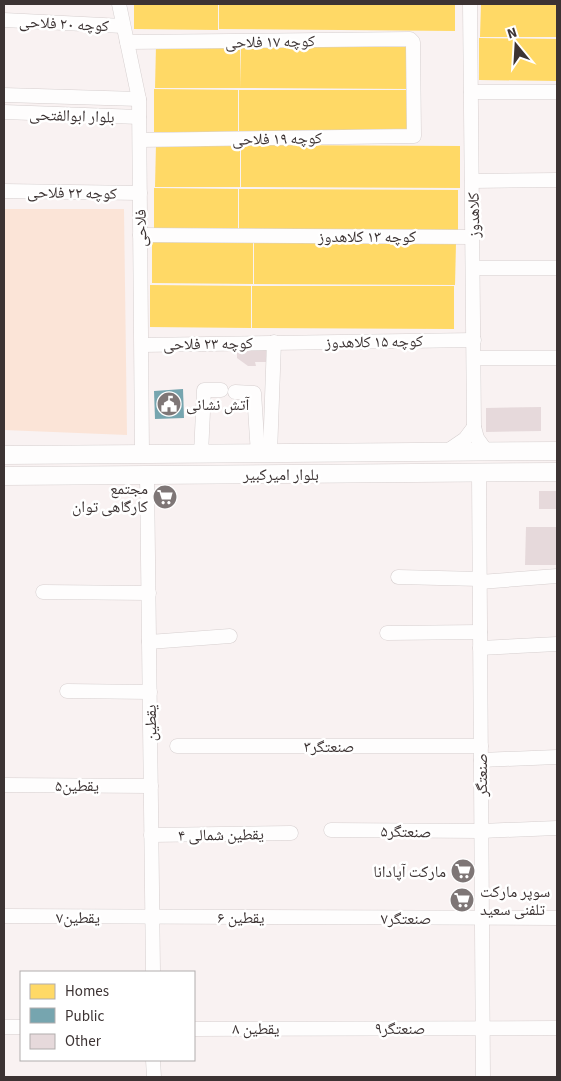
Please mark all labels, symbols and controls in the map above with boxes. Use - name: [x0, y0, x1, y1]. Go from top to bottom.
- street label: کوچه ۲۰ فلاحی: [18, 11, 110, 37]
- north arrow: [491, 20, 541, 70]
- text: N: [505, 23, 520, 45]
- street label: کوچه ۱۷ فلاحی: [225, 30, 316, 54]
- street label: بلوار ابوالفتحی: [29, 104, 115, 128]
- street label: کوچه ۱۹ فلاحی: [232, 127, 323, 151]
- street label: کوچه ۲۲ فلاحی: [27, 181, 118, 205]
- street label: کلاهدوز: [463, 192, 485, 239]
- street label: فلاحی: [130, 209, 152, 247]
- street label: کوچه ۱۳ کلاهدوز: [317, 226, 416, 248]
- street label: کوچه ۱۵ کلاهدوز: [324, 330, 424, 354]
- street label: کوچه ۲۳ فلاحی: [163, 332, 254, 356]
- public building icon: آتش نشانی: [156, 391, 182, 417]
- place label: آتش نشانی: [186, 394, 250, 416]
- street label: بلوار امیرکبیر: [242, 464, 319, 486]
- place label: مجتمع کارگاهی توان: [72, 478, 148, 518]
- supermarket icon: مجتمع کارگاهی توان: [152, 484, 178, 510]
- street label: یقطین: [140, 704, 162, 742]
- street label: صنعتگر۳: [304, 736, 354, 758]
- street label: صنعتگر: [471, 753, 493, 798]
- street label: یقطین۵: [55, 775, 99, 797]
- street label: صنعتگر۵: [380, 821, 431, 843]
- street label: یقطین شمالی ۴: [178, 823, 264, 847]
- supermarket icon: مارکت آپادانا: [450, 858, 476, 884]
- place label: مارکت آپادانا: [373, 861, 446, 883]
- place label: سوپر مارکت تلفنی سعید: [480, 881, 550, 921]
- supermarket icon: سوپر مارکت تلفنی سعید: [449, 887, 475, 913]
- street label: یقطین۷: [56, 907, 100, 929]
- street label: یقطین ۶: [217, 907, 265, 929]
- street label: صنعتگر۷: [381, 908, 431, 930]
- legend: [20, 971, 195, 1061]
- text: Homes: [65, 981, 109, 1002]
- text: Public: [65, 1006, 104, 1027]
- street label: یقطین ۸: [232, 1018, 280, 1040]
- street label: صنعتگر۹: [375, 1018, 425, 1040]
- text: Other: [65, 1031, 102, 1052]

